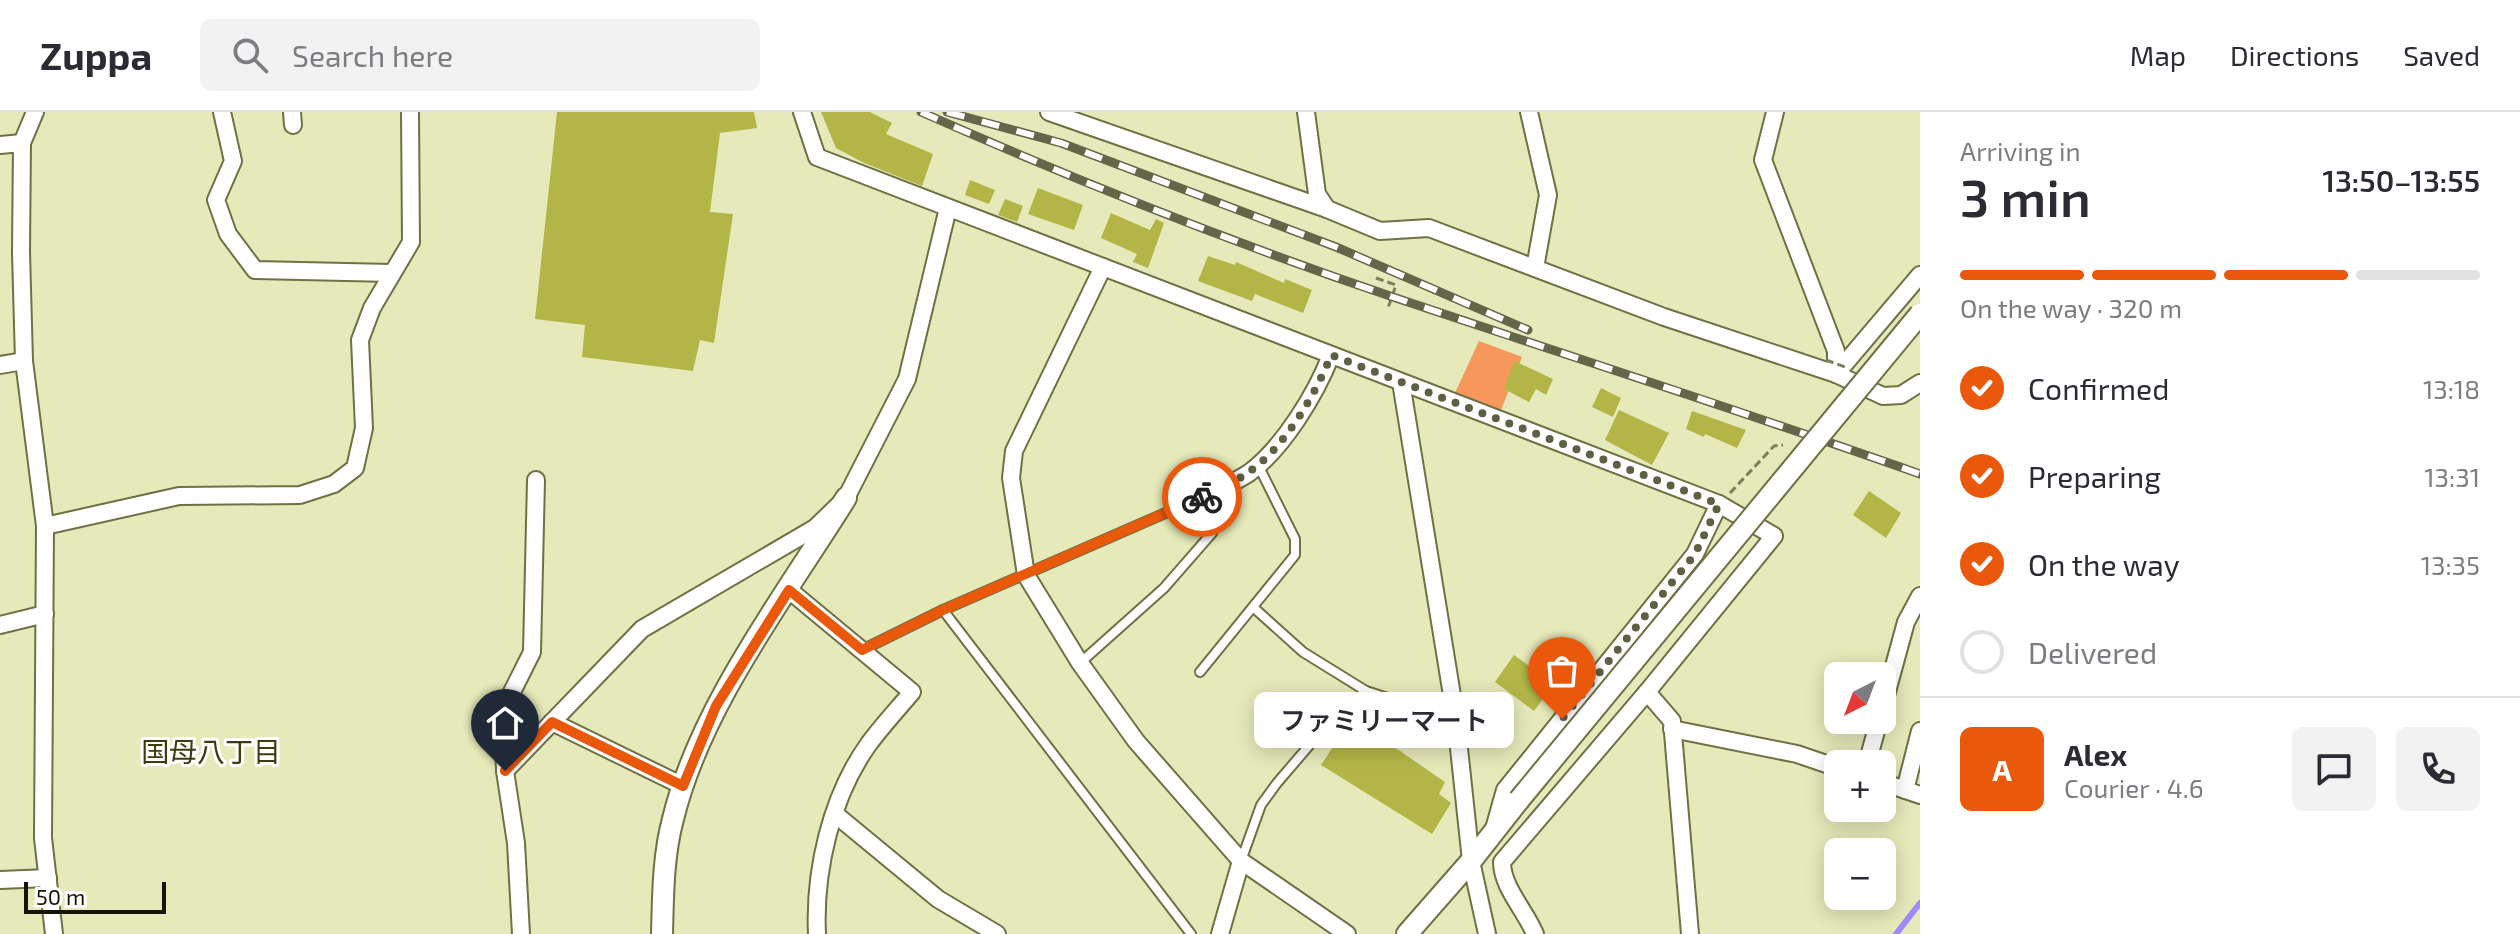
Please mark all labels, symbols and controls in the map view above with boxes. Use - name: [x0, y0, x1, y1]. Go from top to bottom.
- search box: [200, 19, 760, 91]
- text: Zuppa: [40, 32, 152, 78]
- icon: search: [228, 33, 272, 77]
- text: Search here: [292, 37, 453, 73]
- text: Map: [2130, 38, 2186, 72]
- text: Directions: [2230, 38, 2359, 72]
- text: Saved: [2403, 38, 2480, 72]
- text: Arriving in: [1960, 135, 2081, 166]
- text: 13:50–13:55: [2322, 162, 2480, 198]
- text: 3 min: [1960, 165, 2091, 227]
- text: On the way · 320 m: [1960, 292, 2182, 323]
- icon: check: [1960, 366, 2004, 410]
- text: Confirmed: [2028, 370, 2169, 406]
- text: 13:18: [2423, 373, 2480, 404]
- icon: check: [1960, 454, 2004, 498]
- courier: [1162, 457, 1242, 537]
- text: Preparing: [2028, 458, 2161, 494]
- text: 13:31: [2424, 461, 2480, 492]
- icon: bike: [1180, 475, 1224, 519]
- icon: check: [1960, 542, 2004, 586]
- text: On the way: [2028, 546, 2180, 582]
- text: 13:35: [2421, 549, 2480, 580]
- text: Delivered: [2028, 634, 2157, 670]
- pin: [1528, 637, 1596, 719]
- icon: bag: [1540, 649, 1584, 693]
- north arrow: [1824, 662, 1896, 734]
- map controls: [1824, 662, 1896, 910]
- pin: [471, 689, 539, 771]
- callout: ファミリーマート: [1254, 691, 1514, 747]
- icon: home: [483, 701, 527, 745]
- text: ファミリーマート: [1280, 704, 1488, 735]
- button: chat: [2292, 727, 2376, 811]
- button: phone: [2396, 727, 2480, 811]
- district label: 国母八丁目: [141, 734, 281, 768]
- text: Alex: [2064, 736, 2127, 772]
- button: +: [1824, 750, 1896, 822]
- text: A: [1992, 751, 2012, 787]
- text: Courier · 4.6: [2064, 772, 2204, 803]
- button: −: [1824, 838, 1896, 910]
- scale bar: [24, 878, 166, 914]
- text: 50 m: [36, 883, 85, 909]

